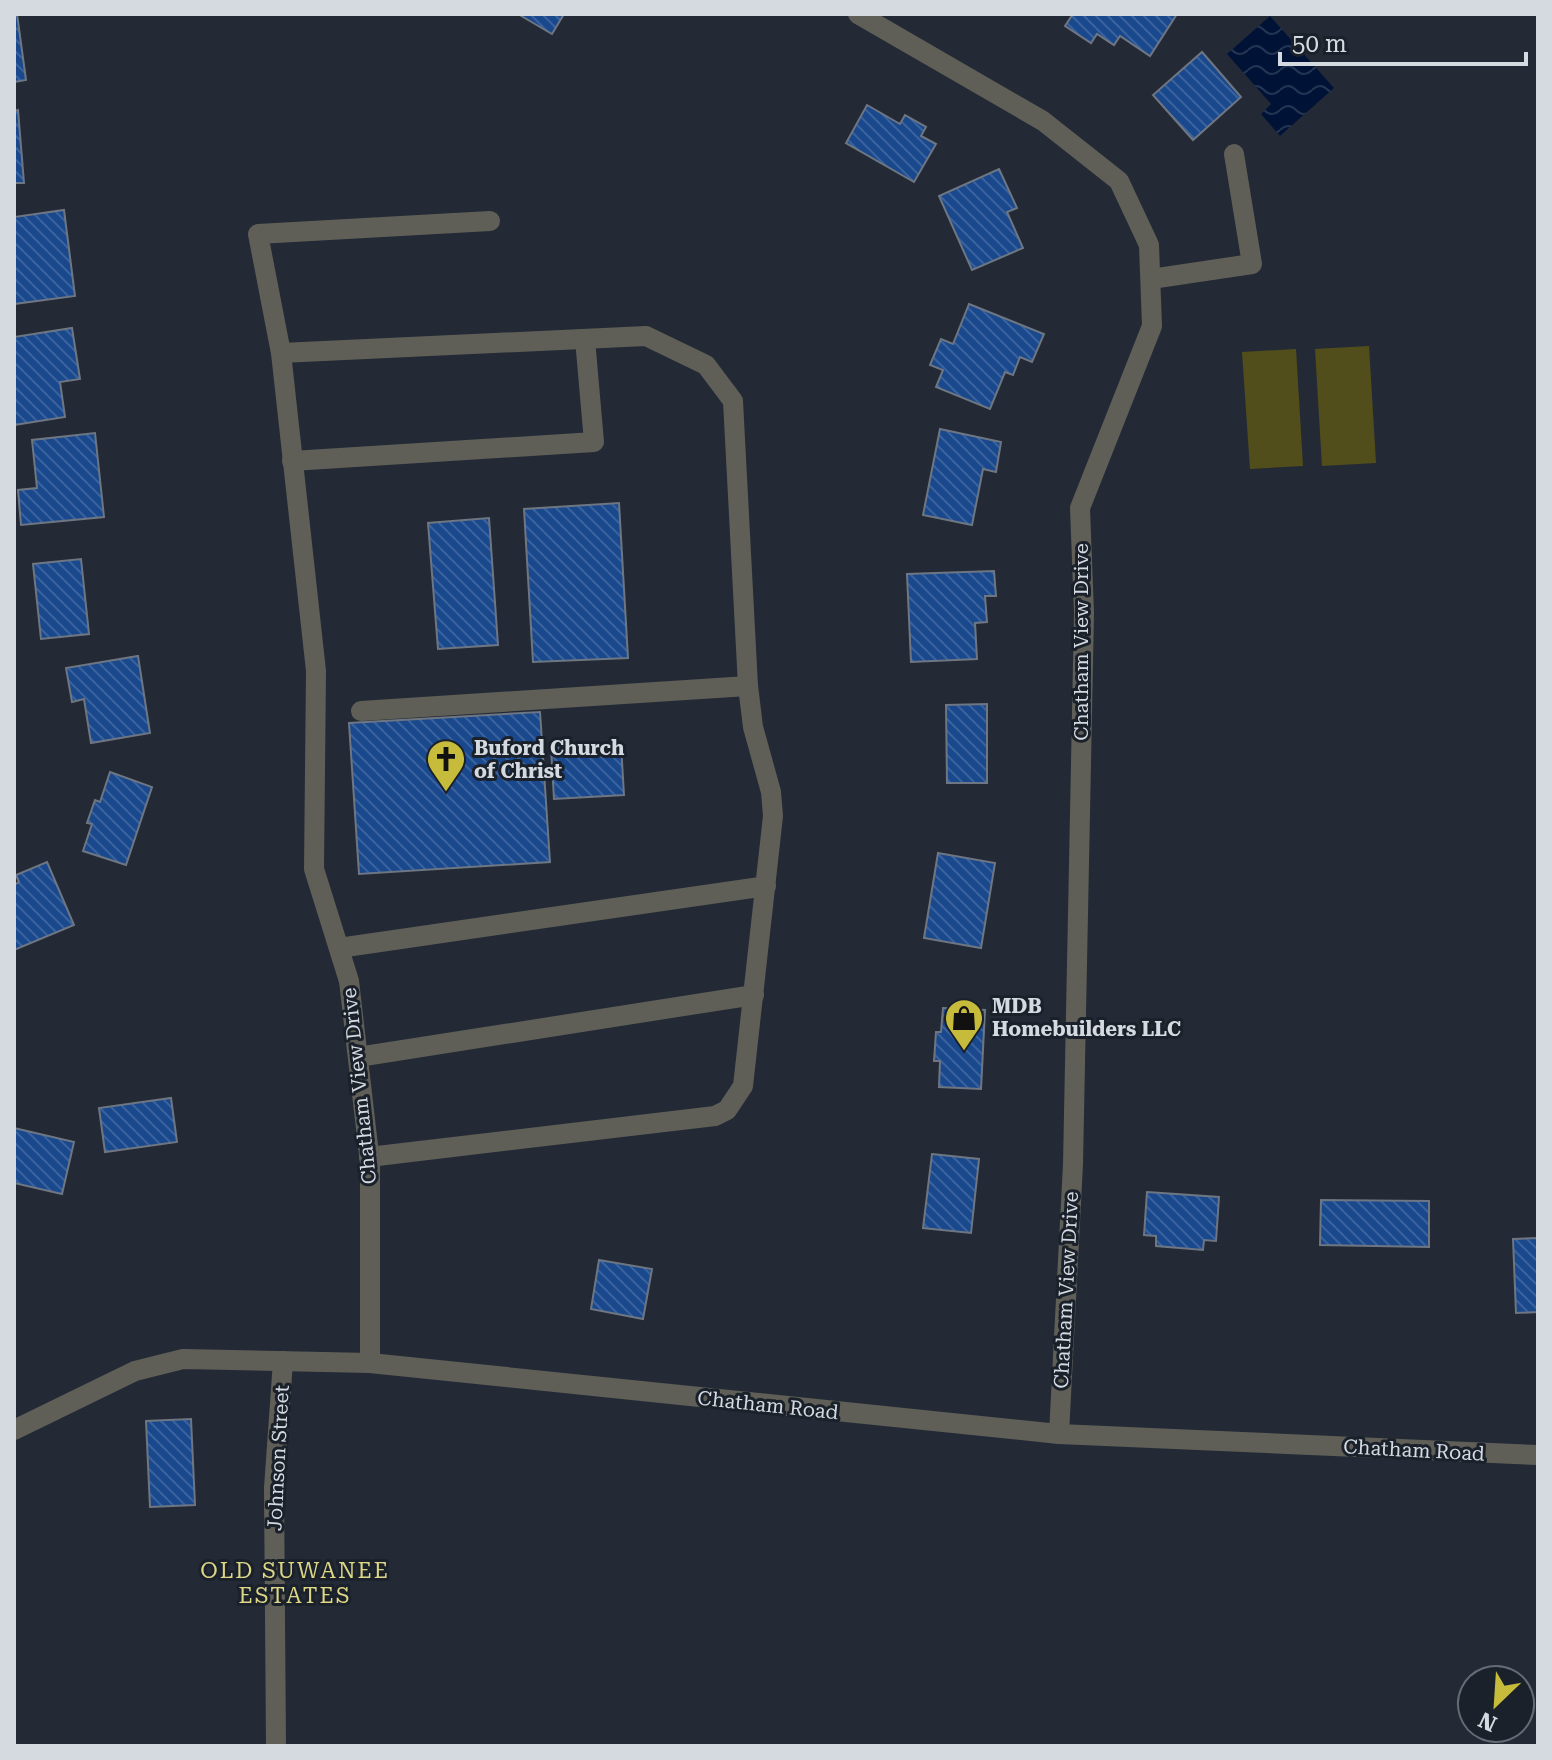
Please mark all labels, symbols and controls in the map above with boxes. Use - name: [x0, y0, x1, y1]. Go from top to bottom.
- scale bar: [1280, 16, 1526, 66]
- text: 50 m: [1292, 30, 1347, 58]
- street label: Chatham View Drive: [1069, 543, 1093, 741]
- place label: Buford Church of Christ: [474, 736, 625, 783]
- church icon: Buford Church of Christ: [425, 738, 467, 793]
- street label: Chatham View Drive: [337, 987, 381, 1185]
- place label: MDB Homebuilders LLC: [992, 994, 1181, 1041]
- shop icon: MDB Homebuilders LLC: [943, 997, 985, 1052]
- street label: Chatham View Drive: [1049, 1191, 1083, 1389]
- street label: Johnson Street: [262, 1384, 294, 1532]
- street label: Chatham Road: [696, 1386, 840, 1424]
- street label: Chatham Road: [1343, 1434, 1485, 1466]
- district label: OLD SUWANEE ESTATES: [200, 1558, 390, 1608]
- north arrow: [1456, 1664, 1536, 1744]
- text: N: [1475, 1707, 1501, 1737]

